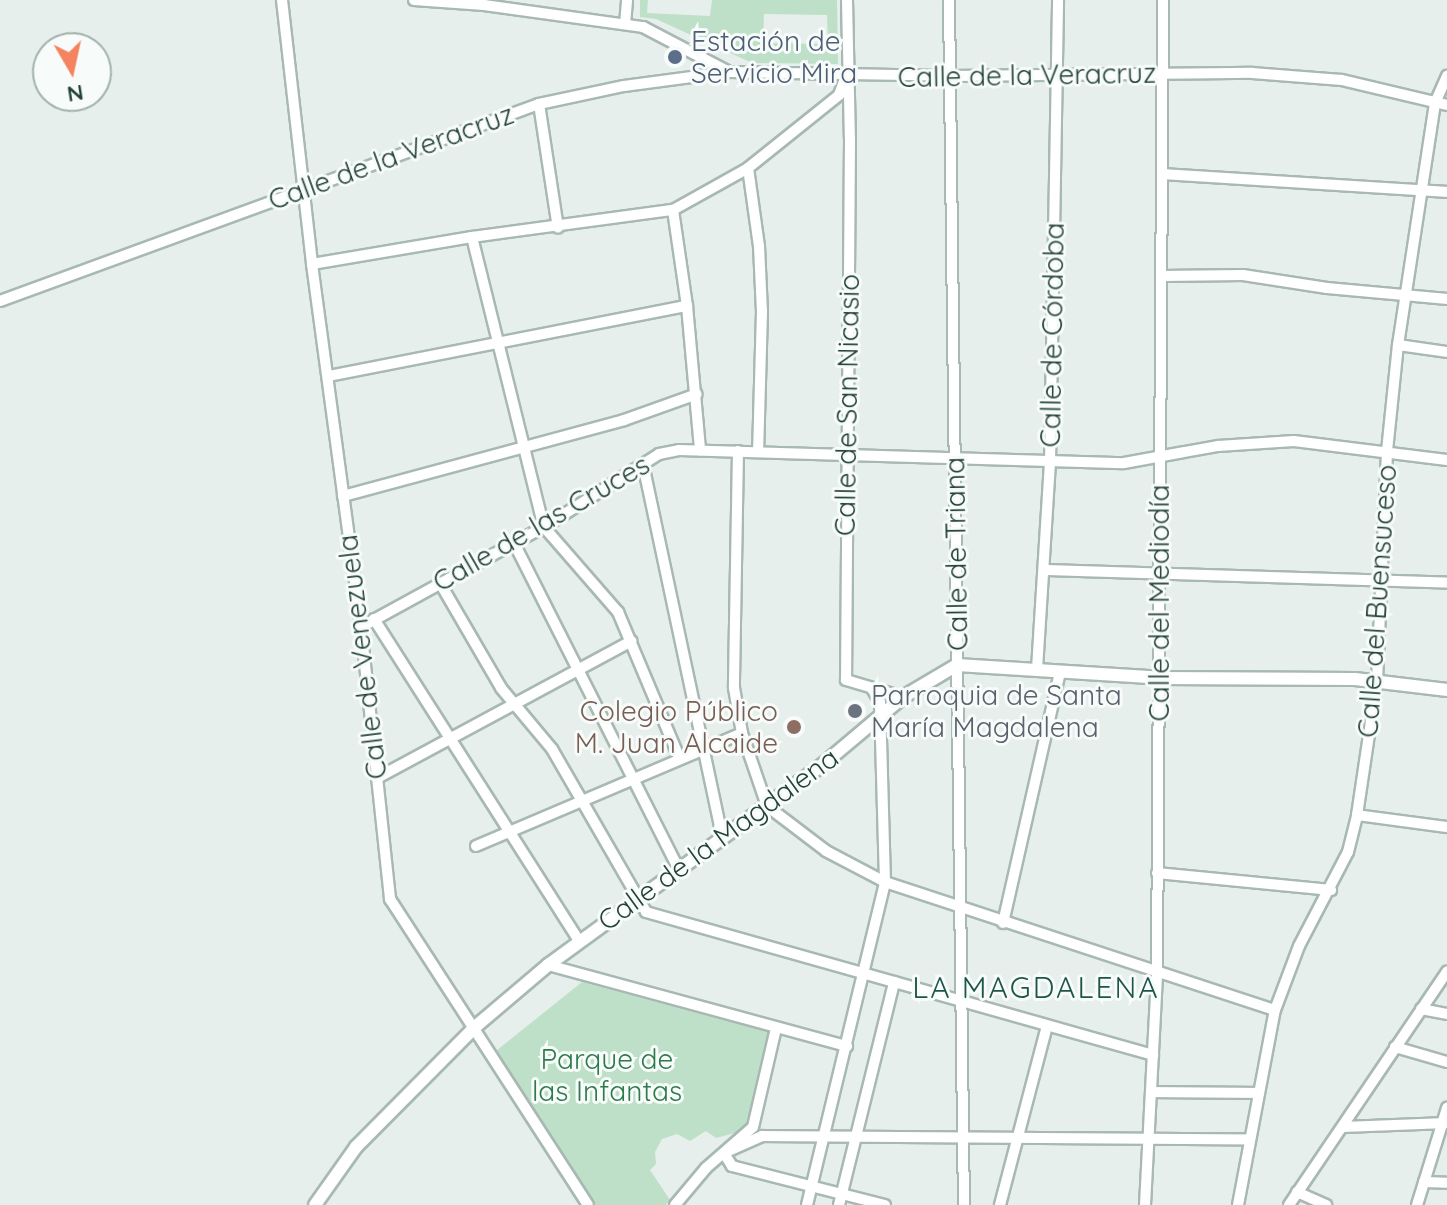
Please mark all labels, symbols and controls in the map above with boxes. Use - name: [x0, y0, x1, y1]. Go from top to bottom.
- place label: Estación de Servicio Mira: [691, 24, 857, 90]
- north arrow: [32, 32, 112, 112]
- marker: Estación de Servicio Mira: [666, 48, 684, 66]
- street label: Calle de la Veracruz: [897, 56, 1157, 94]
- text: N: [65, 79, 86, 109]
- street label: Calle de la Veracruz: [264, 97, 518, 217]
- street label: Calle de Córdoba: [1033, 222, 1071, 448]
- street label: Calle de San Nicasio: [828, 274, 866, 536]
- street label: Calle de las Cruces: [427, 447, 655, 599]
- street label: Calle de Triana: [938, 457, 974, 651]
- street label: Calle del Buensuceso: [1351, 463, 1403, 739]
- street label: Calle del Mediodía: [1142, 485, 1176, 721]
- street label: Calle de Venezuela: [330, 533, 394, 781]
- place label: Parroquia de Santa María Magdalena: [871, 678, 1122, 744]
- place label: Colegio Público M. Juan Alcaide: [575, 694, 778, 760]
- marker: Parroquia de Santa María Magdalena: [846, 702, 864, 720]
- marker: Colegio Público M. Juan Alcaide: [785, 718, 803, 736]
- street label: Calle de la Magdalena: [591, 741, 845, 937]
- district label: LA MAGDALENA: [912, 969, 1160, 1005]
- park label: Parque de las Infantas: [532, 1042, 682, 1108]

